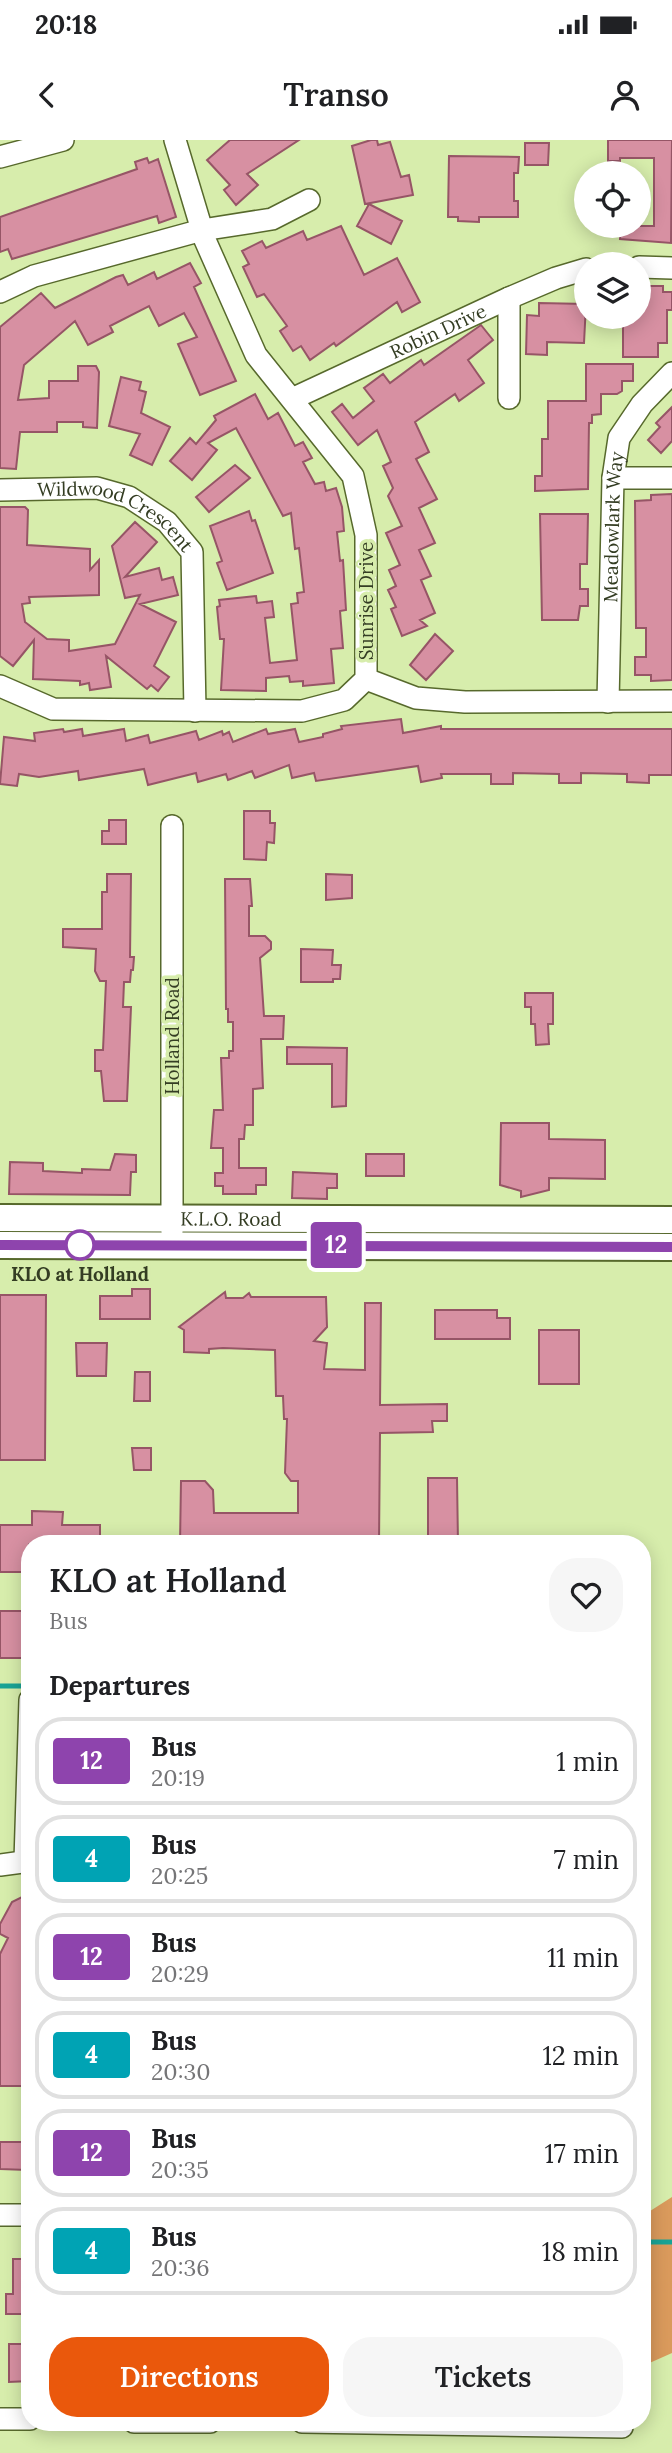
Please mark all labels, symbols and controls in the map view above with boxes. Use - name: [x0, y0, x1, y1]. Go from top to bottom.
- text: 20:18: [35, 8, 97, 41]
- text: Transo: [283, 74, 389, 115]
- icon: back: [28, 76, 66, 114]
- icon: person: [606, 76, 644, 114]
- map controls: [574, 161, 651, 329]
- button: locate: [574, 161, 651, 238]
- button: layers: [574, 252, 651, 329]
- street label: Robin Drive: [386, 298, 490, 364]
- street label: Meadowlark Way: [598, 450, 629, 603]
- street label: Wildwood Crescent: [37, 475, 199, 557]
- street label: Sunrise Drive: [354, 542, 378, 660]
- street label: Holland Road: [160, 977, 184, 1095]
- street label: K.L.O. Road: [180, 1207, 282, 1231]
- line badge: 12: [304, 1222, 368, 1268]
- text: 12: [325, 1229, 347, 1260]
- marker: KLO at Holland: [65, 1230, 95, 1260]
- place label: KLO at Holland: [11, 1262, 149, 1286]
- button: heart: [549, 1558, 623, 1632]
- text: KLO at Holland: [49, 1559, 287, 1601]
- text: Bus: [49, 1606, 88, 1635]
- text: Departures: [49, 1669, 190, 1702]
- text: Bus: [151, 1730, 197, 1763]
- text: 12: [80, 1745, 103, 1776]
- text: 1 min: [556, 1745, 619, 1778]
- text: 20:19: [151, 1763, 205, 1792]
- text: Bus: [151, 1828, 197, 1861]
- text: 4: [85, 1843, 98, 1874]
- text: 7 min: [554, 1843, 619, 1876]
- text: 20:25: [151, 1861, 208, 1890]
- text: Bus: [151, 1926, 197, 1959]
- text: 12: [80, 1941, 103, 1972]
- text: 11 min: [547, 1941, 619, 1974]
- text: 20:29: [151, 1959, 209, 1988]
- text: Bus: [151, 2024, 197, 2057]
- text: 4: [85, 2039, 98, 2070]
- text: 12 min: [542, 2039, 619, 2072]
- text: 20:30: [151, 2057, 210, 2086]
- text: Bus: [151, 2122, 197, 2155]
- text: 12: [80, 2137, 103, 2168]
- text: 17 min: [544, 2137, 619, 2170]
- text: 20:35: [151, 2155, 209, 2184]
- text: Bus: [151, 2220, 197, 2253]
- text: 4: [85, 2235, 98, 2266]
- text: 18 min: [542, 2235, 619, 2268]
- text: 20:36: [151, 2253, 210, 2282]
- button: Directions: [49, 2337, 329, 2417]
- button: Tickets: [343, 2337, 623, 2417]

